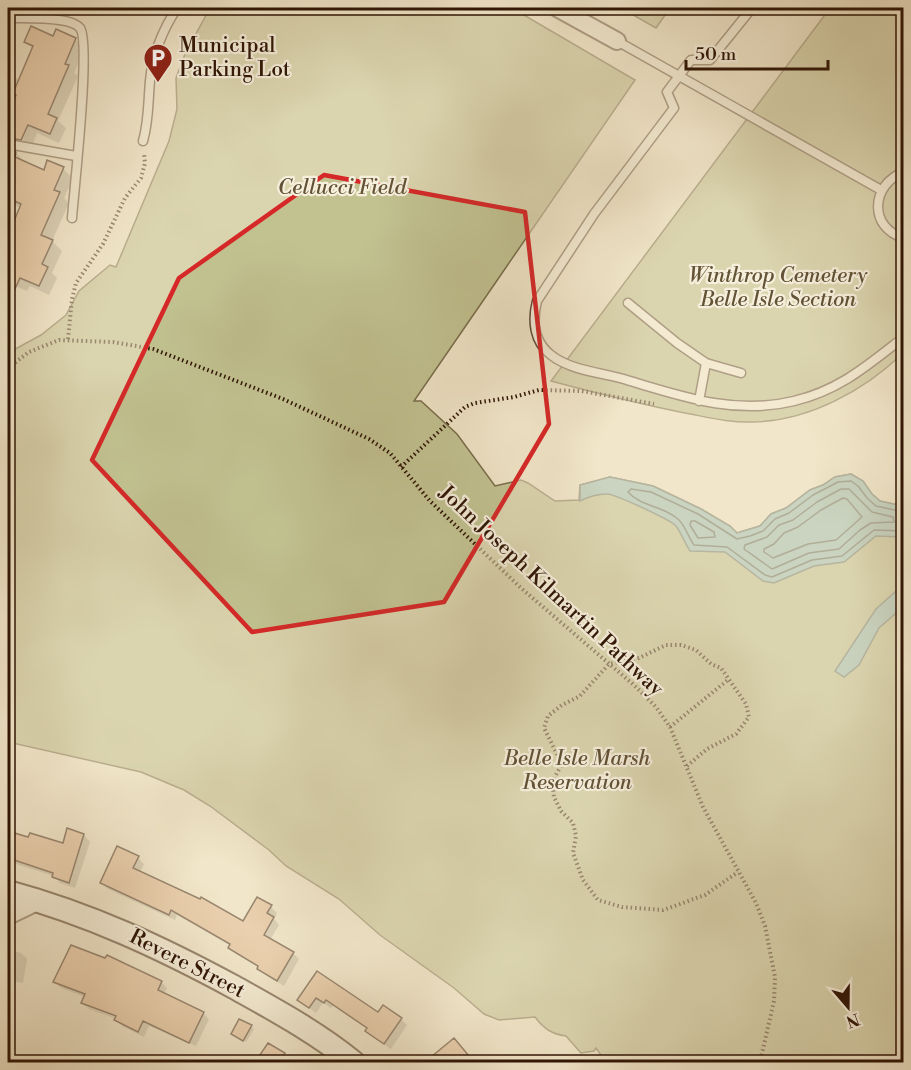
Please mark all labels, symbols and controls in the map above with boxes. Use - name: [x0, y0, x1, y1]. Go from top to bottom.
- place label: Municipal Parking Lot: [179, 33, 291, 83]
- scale bar: [686, 33, 828, 71]
- parking icon: Municipal Parking Lot: [142, 42, 174, 84]
- text: 50 m: [695, 43, 737, 66]
- park label: Cellucci Field: [278, 175, 407, 201]
- park label: Winthrop Cemetery Belle Isle Section: [689, 263, 868, 313]
- street label: John Joseph Kilmartin Pathway: [433, 479, 669, 702]
- park label: Belle Isle Marsh Reservation: [503, 746, 651, 796]
- street label: Revere Street: [125, 924, 250, 1005]
- north arrow: [818, 977, 878, 1037]
- text: N: [843, 1009, 862, 1032]

